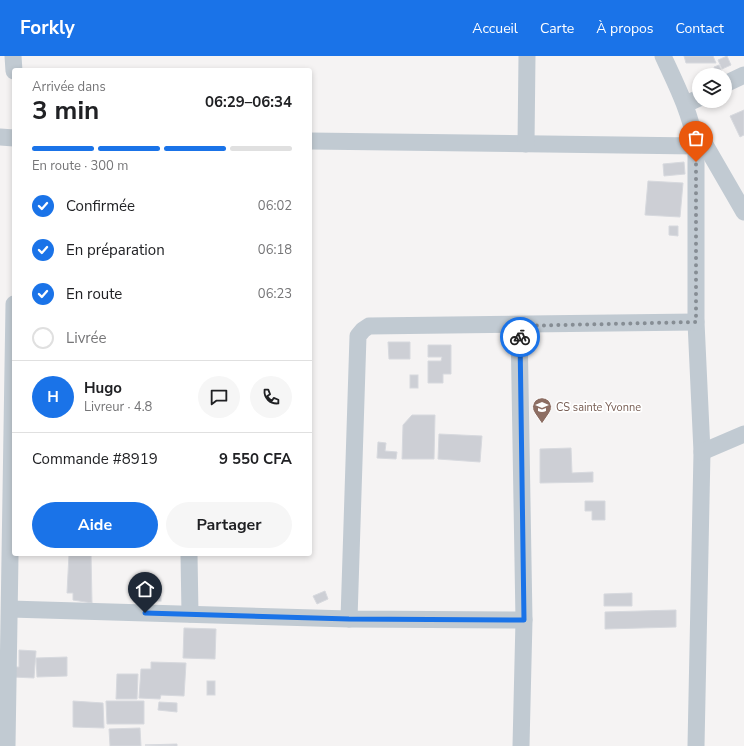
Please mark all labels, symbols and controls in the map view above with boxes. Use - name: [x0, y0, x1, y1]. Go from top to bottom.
- text: Forkly: [20, 15, 75, 41]
- text: Accueil: [472, 19, 518, 38]
- text: Carte: [540, 19, 574, 38]
- text: À propos: [596, 19, 654, 38]
- text: Contact: [676, 19, 724, 38]
- map controls: [692, 68, 732, 108]
- button: layers: [692, 68, 732, 108]
- text: Arrivée dans: [32, 78, 106, 96]
- text: 06:29–06:34: [205, 92, 292, 112]
- text: 3 min: [32, 93, 99, 128]
- pin: [679, 121, 713, 162]
- icon: bag: [685, 127, 707, 149]
- text: En route · 300 m: [32, 157, 128, 175]
- icon: check: [32, 195, 54, 217]
- text: Confirmée: [66, 196, 135, 216]
- text: 06:02: [258, 197, 292, 215]
- icon: check: [32, 239, 54, 261]
- text: En préparation: [66, 240, 165, 260]
- text: 06:18: [258, 241, 292, 259]
- icon: check: [32, 283, 54, 305]
- text: En route: [66, 284, 122, 304]
- text: 06:23: [258, 285, 292, 303]
- courier: [500, 317, 540, 357]
- icon: bike: [509, 326, 531, 348]
- text: Livrée: [66, 328, 107, 348]
- button: chat: [198, 376, 240, 418]
- button: phone: [250, 376, 292, 418]
- text: Hugo: [84, 378, 122, 398]
- text: H: [47, 387, 59, 407]
- school or university icon: CS sainte Yvonne: [531, 396, 553, 424]
- text: Livreur · 4.8: [84, 398, 152, 416]
- place label: CS sainte Yvonne: [556, 400, 641, 415]
- text: Commande #8919: [32, 449, 158, 469]
- text: 9 550 CFA: [219, 449, 292, 469]
- button: Aide: [32, 502, 158, 548]
- button: Partager: [166, 502, 292, 548]
- pin: [128, 572, 162, 613]
- icon: home: [134, 578, 156, 600]

